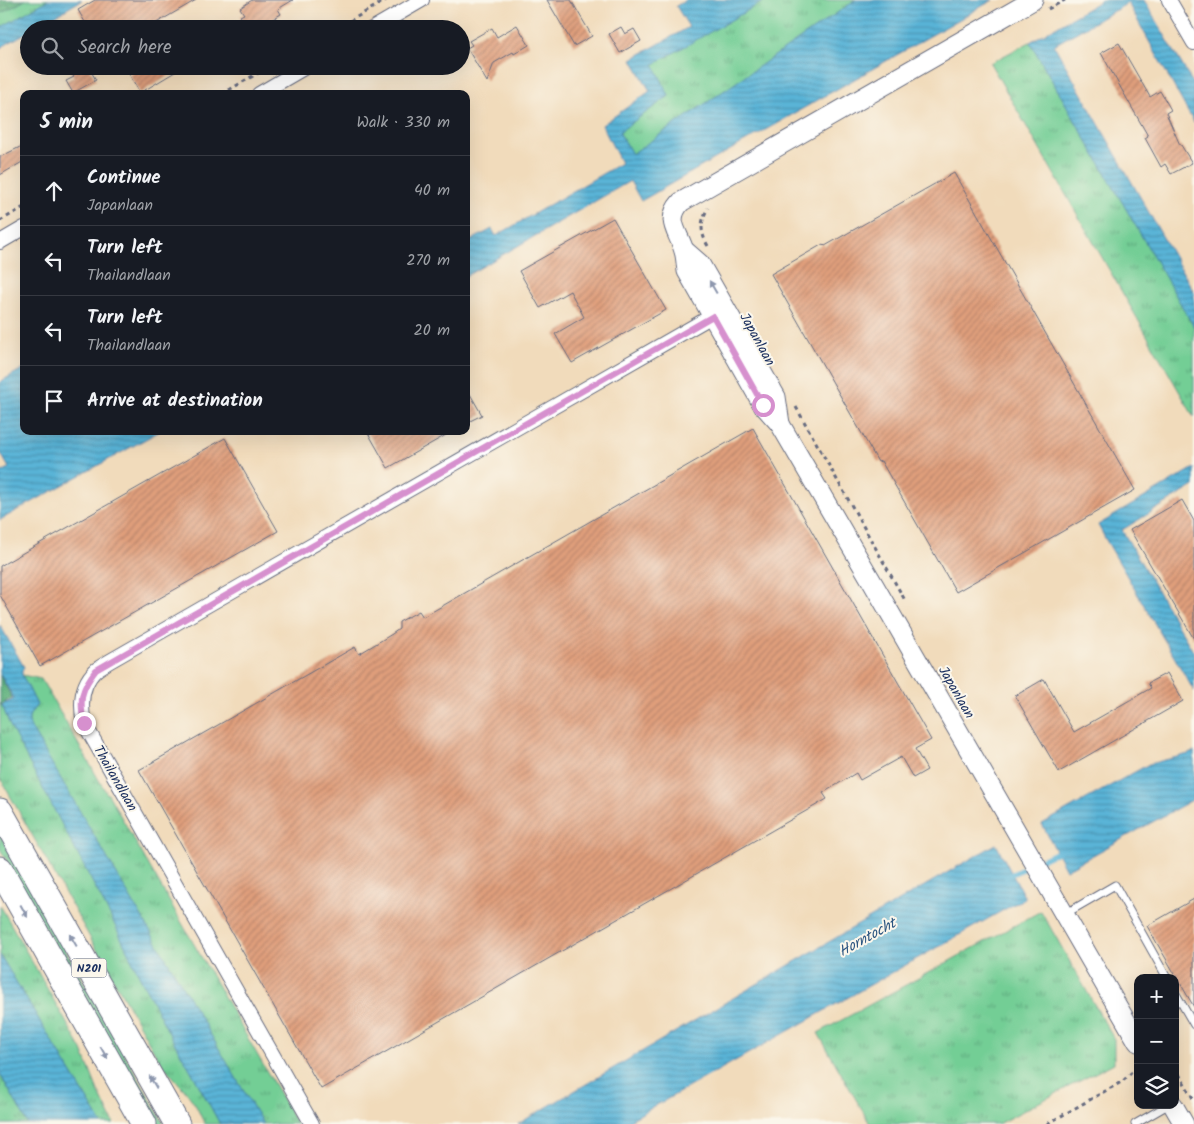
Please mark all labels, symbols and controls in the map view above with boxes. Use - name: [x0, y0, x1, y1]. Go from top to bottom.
- search box: [20, 20, 470, 75]
- text: Search here: [78, 33, 172, 63]
- icon: search: [38, 34, 66, 62]
- text: 5 min: [40, 106, 93, 139]
- text: Walk · 330 m: [357, 110, 450, 135]
- text: Continue: [87, 163, 160, 193]
- icon: ahead: [40, 177, 68, 205]
- text: 40 m: [414, 178, 450, 203]
- text: Japanlaan: [87, 193, 153, 218]
- text: Turn left: [87, 233, 162, 263]
- icon: left: [40, 247, 68, 275]
- text: 270 m: [406, 248, 450, 273]
- text: Thailandlaan: [87, 263, 171, 288]
- one-way arrow: [709, 280, 718, 293]
- text: Turn left: [87, 303, 162, 333]
- street label: Japanlaan: [733, 309, 781, 370]
- icon: left: [40, 317, 68, 345]
- text: 20 m: [414, 318, 450, 343]
- text: Thailandlaan: [87, 333, 171, 358]
- text: Arrive at destination: [87, 386, 263, 416]
- icon: arrive: [40, 387, 68, 415]
- route start: [752, 394, 775, 417]
- street label: Japanlaan: [932, 662, 980, 723]
- route end: [73, 712, 96, 735]
- street label: Thailandlaan: [87, 741, 143, 816]
- one-way arrow: [20, 904, 28, 918]
- water label: Horntocht: [834, 911, 903, 964]
- one-way arrow: [69, 934, 78, 947]
- road number: N201: [72, 958, 106, 978]
- map controls: [1134, 974, 1179, 1109]
- button: +: [1134, 974, 1179, 1019]
- button: −: [1134, 1019, 1179, 1064]
- one-way arrow: [100, 1045, 108, 1060]
- button: layers: [1134, 1064, 1179, 1109]
- one-way arrow: [149, 1075, 158, 1088]

